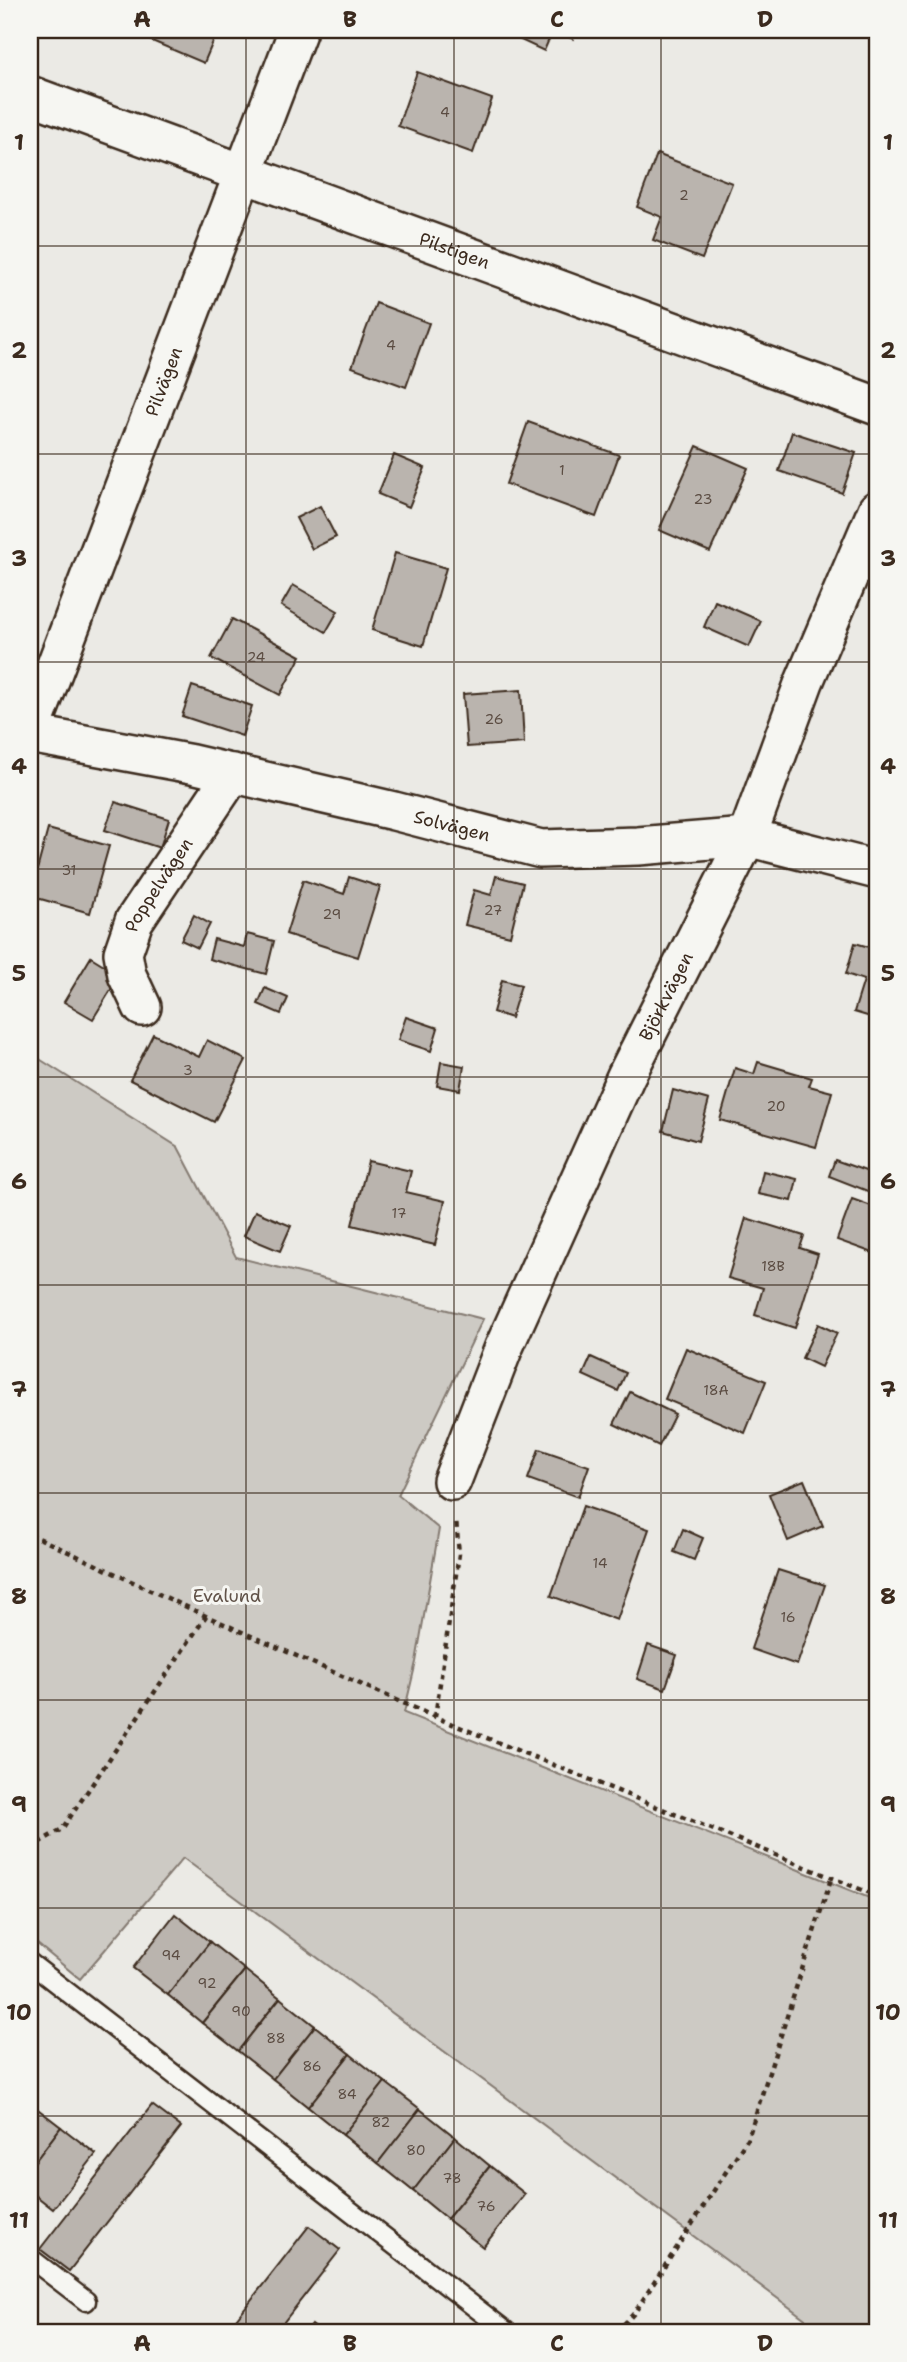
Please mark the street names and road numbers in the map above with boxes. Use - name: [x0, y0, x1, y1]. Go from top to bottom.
- street label: Pilstigen: [416, 227, 493, 275]
- street label: Pilvägen: [140, 343, 188, 420]
- street label: Solvägen: [411, 805, 493, 847]
- street label: Poppelvägen: [119, 833, 198, 935]
- street label: Björkvägen: [634, 948, 699, 1045]

